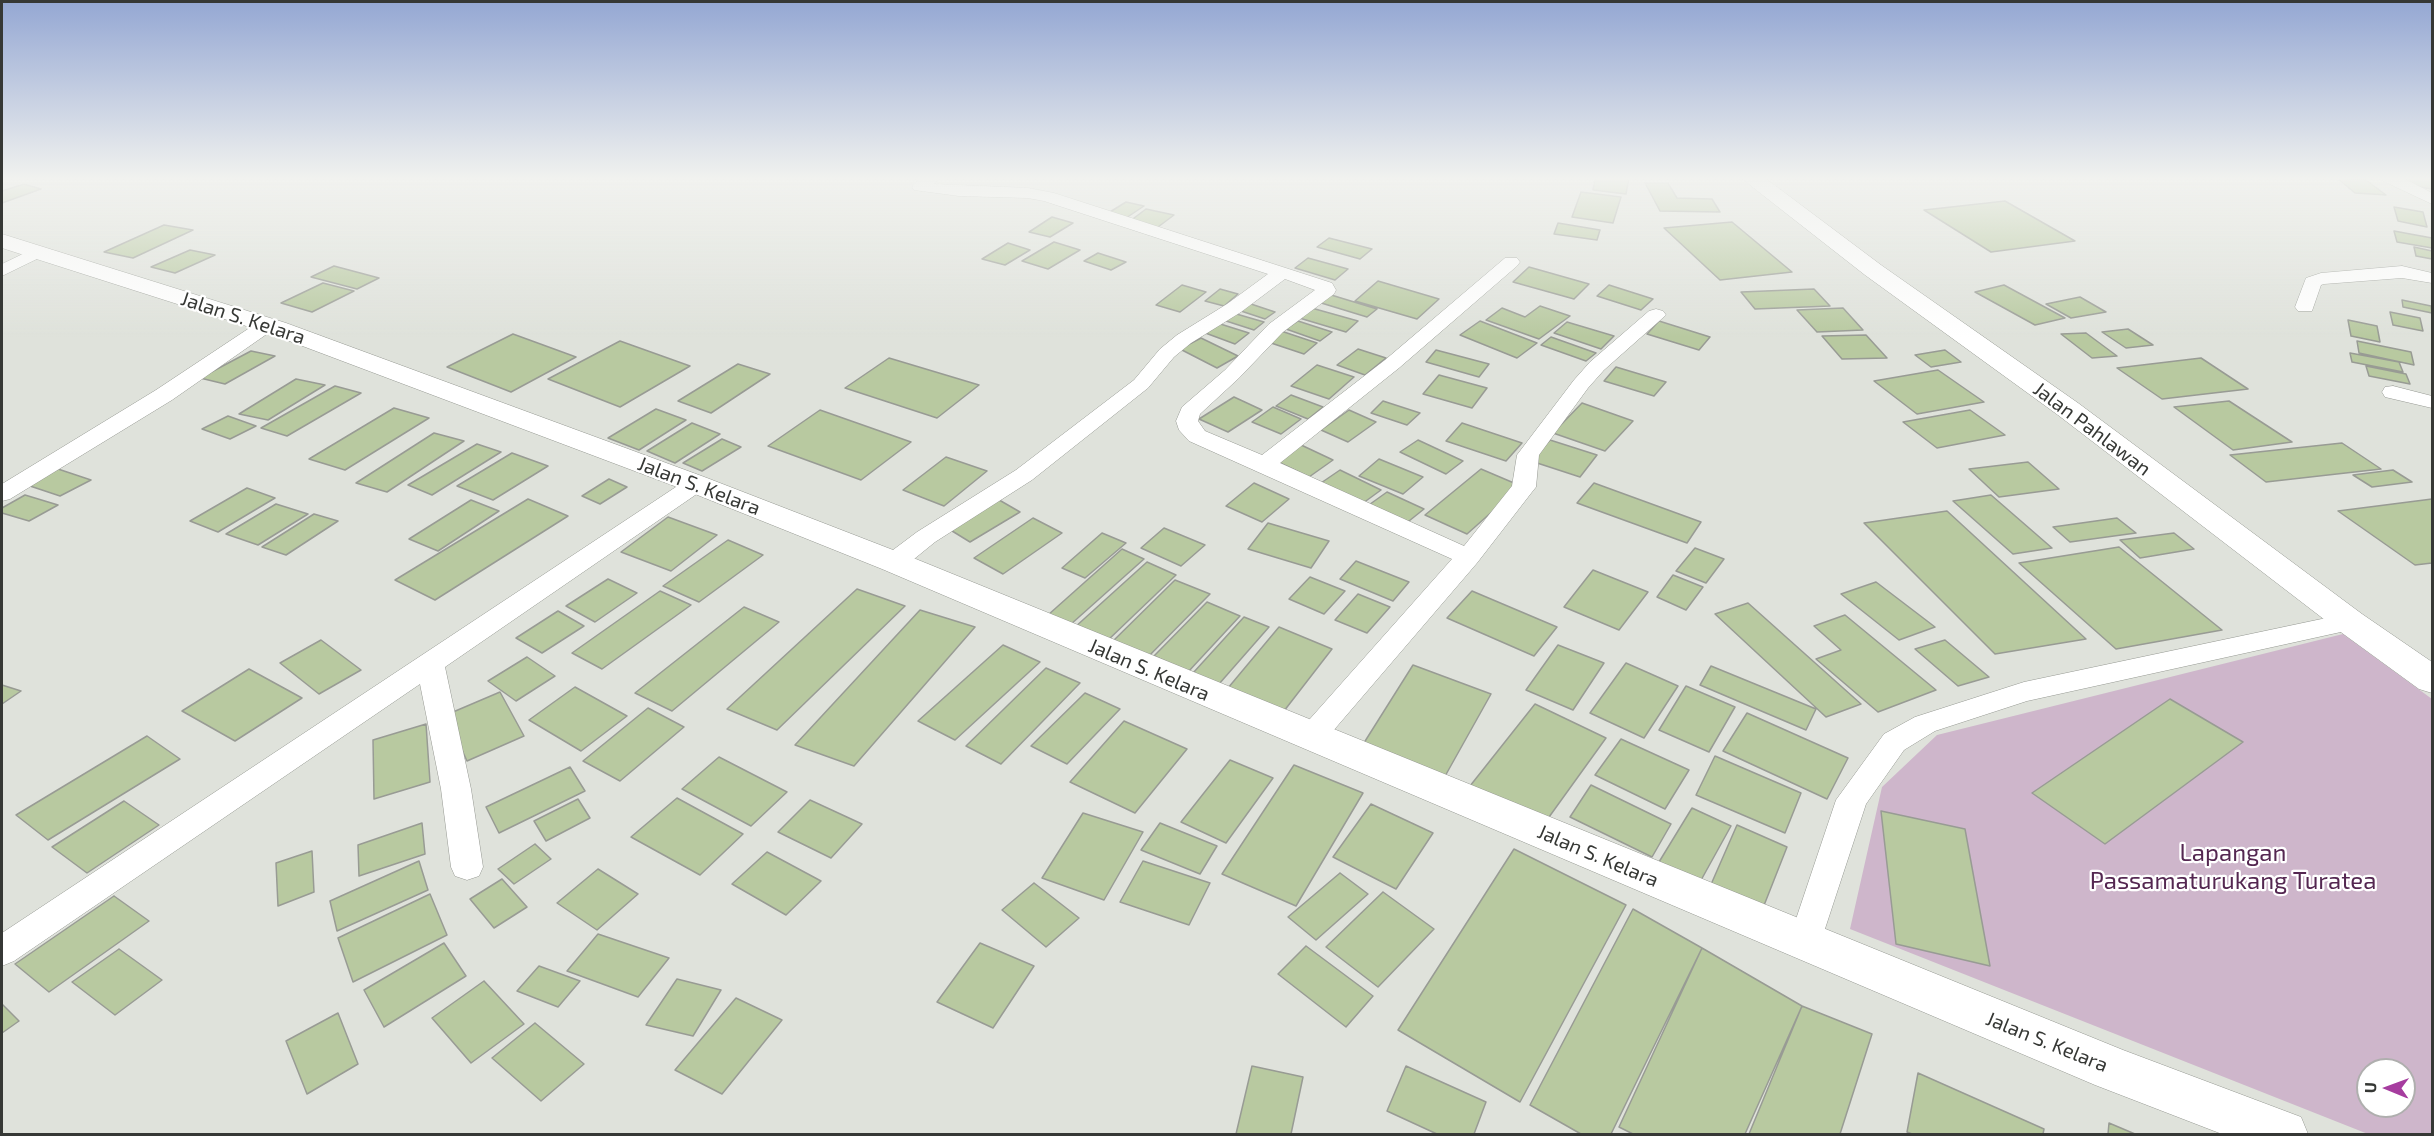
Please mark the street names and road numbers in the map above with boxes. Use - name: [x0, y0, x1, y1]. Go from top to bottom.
- street label: Jalan S. Kelara: [178, 287, 308, 349]
- street label: Jalan Pahlawan: [2028, 377, 2156, 481]
- street label: Jalan S. Kelara: [634, 452, 764, 520]
- street label: Jalan S. Kelara: [1085, 634, 1213, 706]
- street label: Jalan S. Kelara: [1534, 820, 1662, 892]
- street label: Jalan S. Kelara: [1983, 1007, 2111, 1077]

